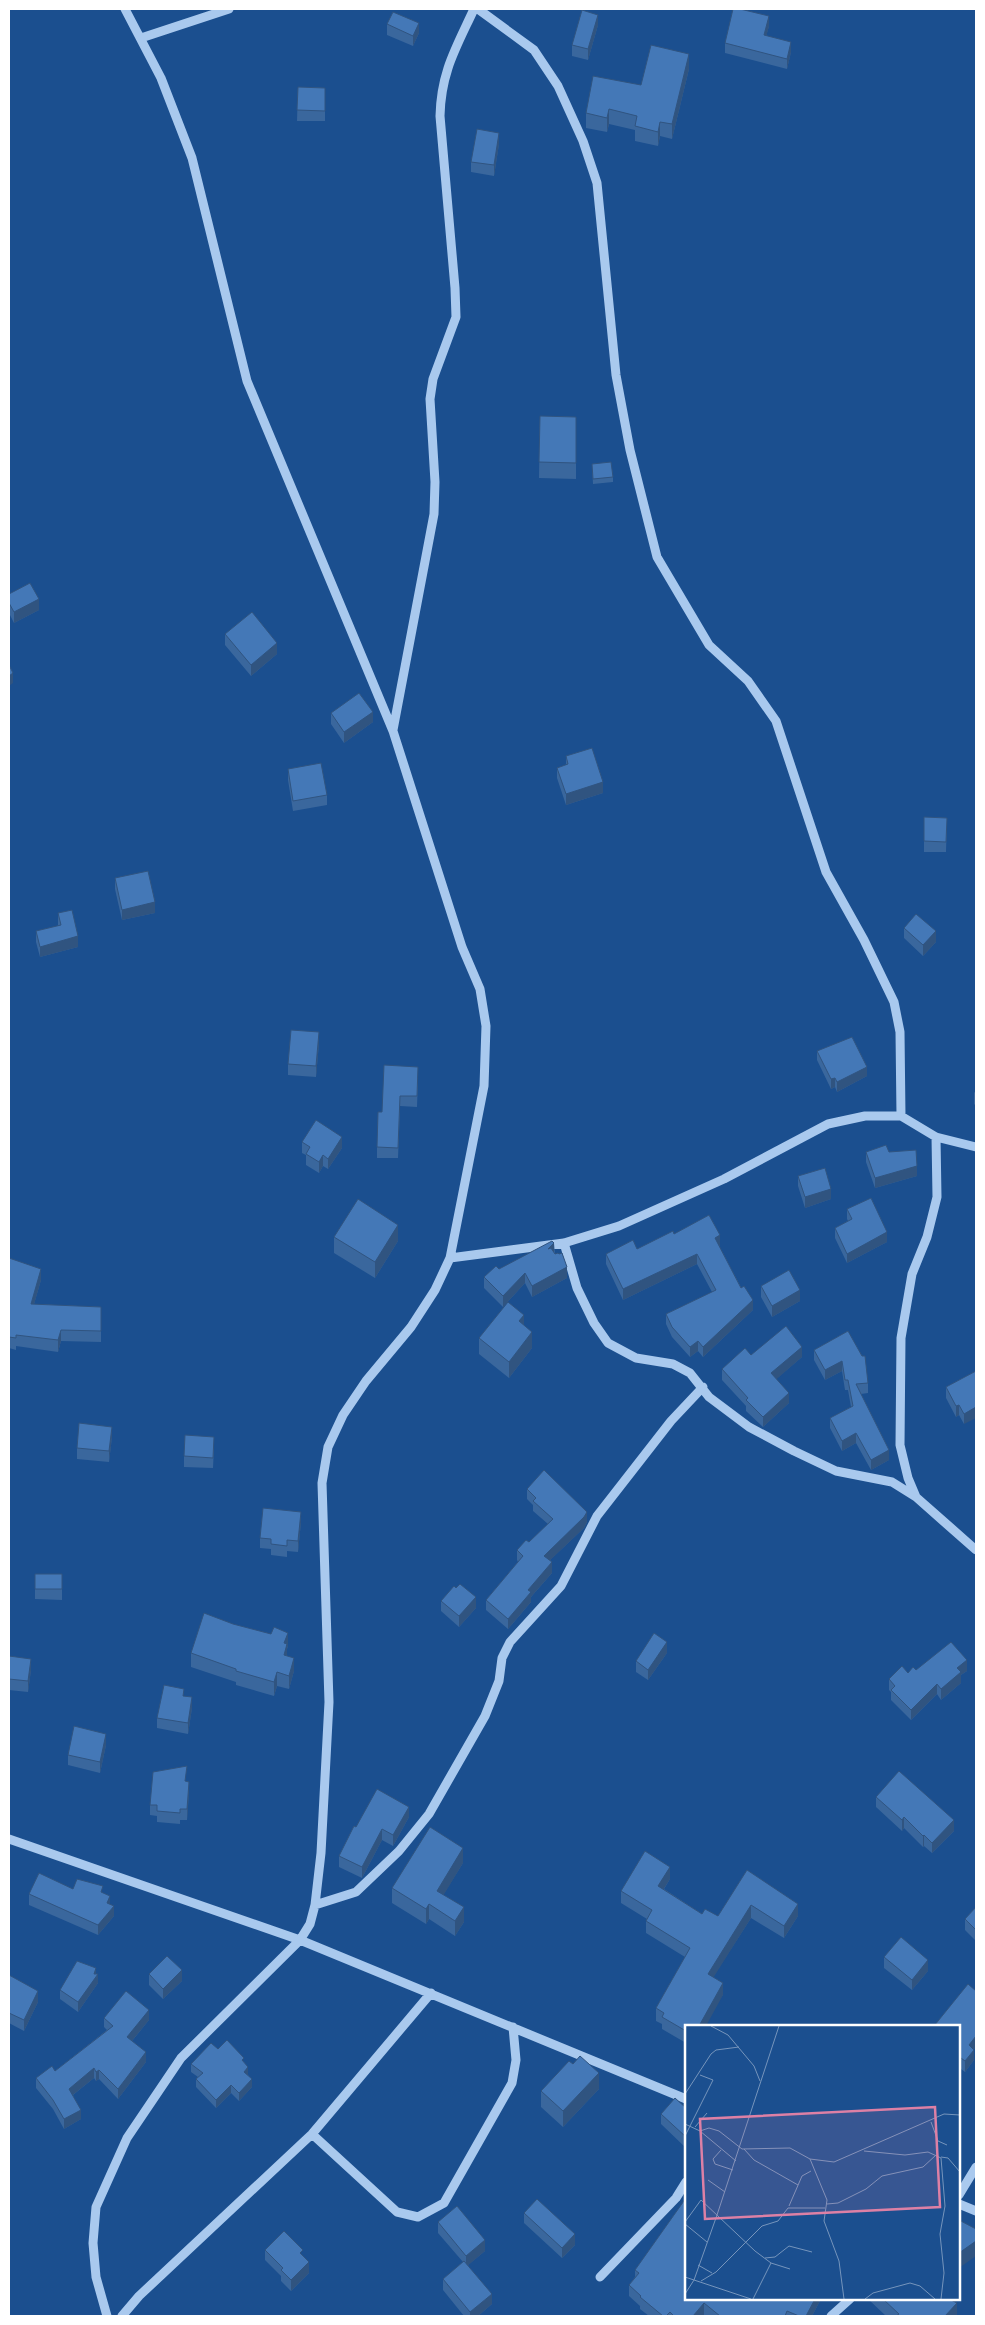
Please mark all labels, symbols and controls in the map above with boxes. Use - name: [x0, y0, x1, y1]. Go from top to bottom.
- inset map: [685, 2025, 960, 2300]

